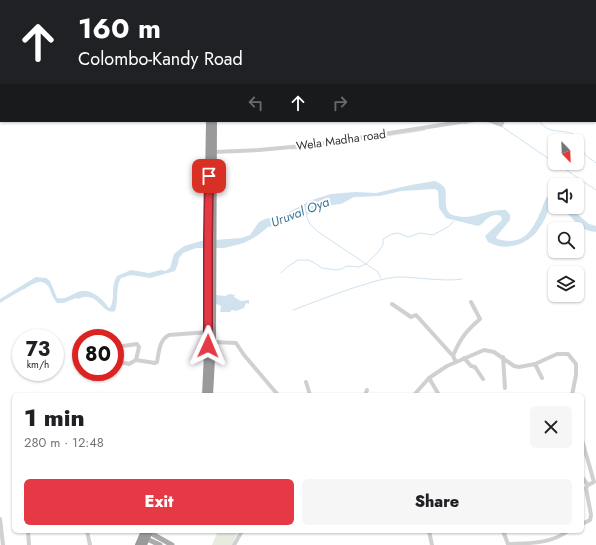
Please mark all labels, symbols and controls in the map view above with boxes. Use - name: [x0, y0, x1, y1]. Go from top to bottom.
- text: 160 m: [78, 8, 161, 49]
- icon: ahead: [12, 16, 64, 68]
- text: Colombo-Kandy Road: [78, 46, 243, 72]
- icon: left: [245, 92, 267, 114]
- icon: ahead: [287, 92, 309, 114]
- icon: right: [329, 92, 351, 114]
- street label: Wela Madha road: [295, 125, 387, 155]
- north arrow: [548, 134, 584, 170]
- map controls: [548, 134, 584, 302]
- pin: [192, 159, 226, 193]
- icon: arrive: [198, 165, 220, 187]
- button: sound: [548, 178, 584, 214]
- water label: Uruval Oya: [268, 192, 332, 232]
- button: search: [548, 222, 584, 258]
- button: layers: [548, 266, 584, 302]
- position arrow: [187, 325, 229, 367]
- speed limit sign: 80: [72, 329, 124, 381]
- text: 73: [26, 335, 50, 364]
- text: km/h: [27, 357, 49, 372]
- text: 1 min: [24, 400, 85, 435]
- button: close: [530, 406, 572, 448]
- text: 280 m · 12:48: [24, 433, 104, 452]
- button: Exit: [24, 479, 294, 525]
- button: Share: [302, 479, 572, 525]

